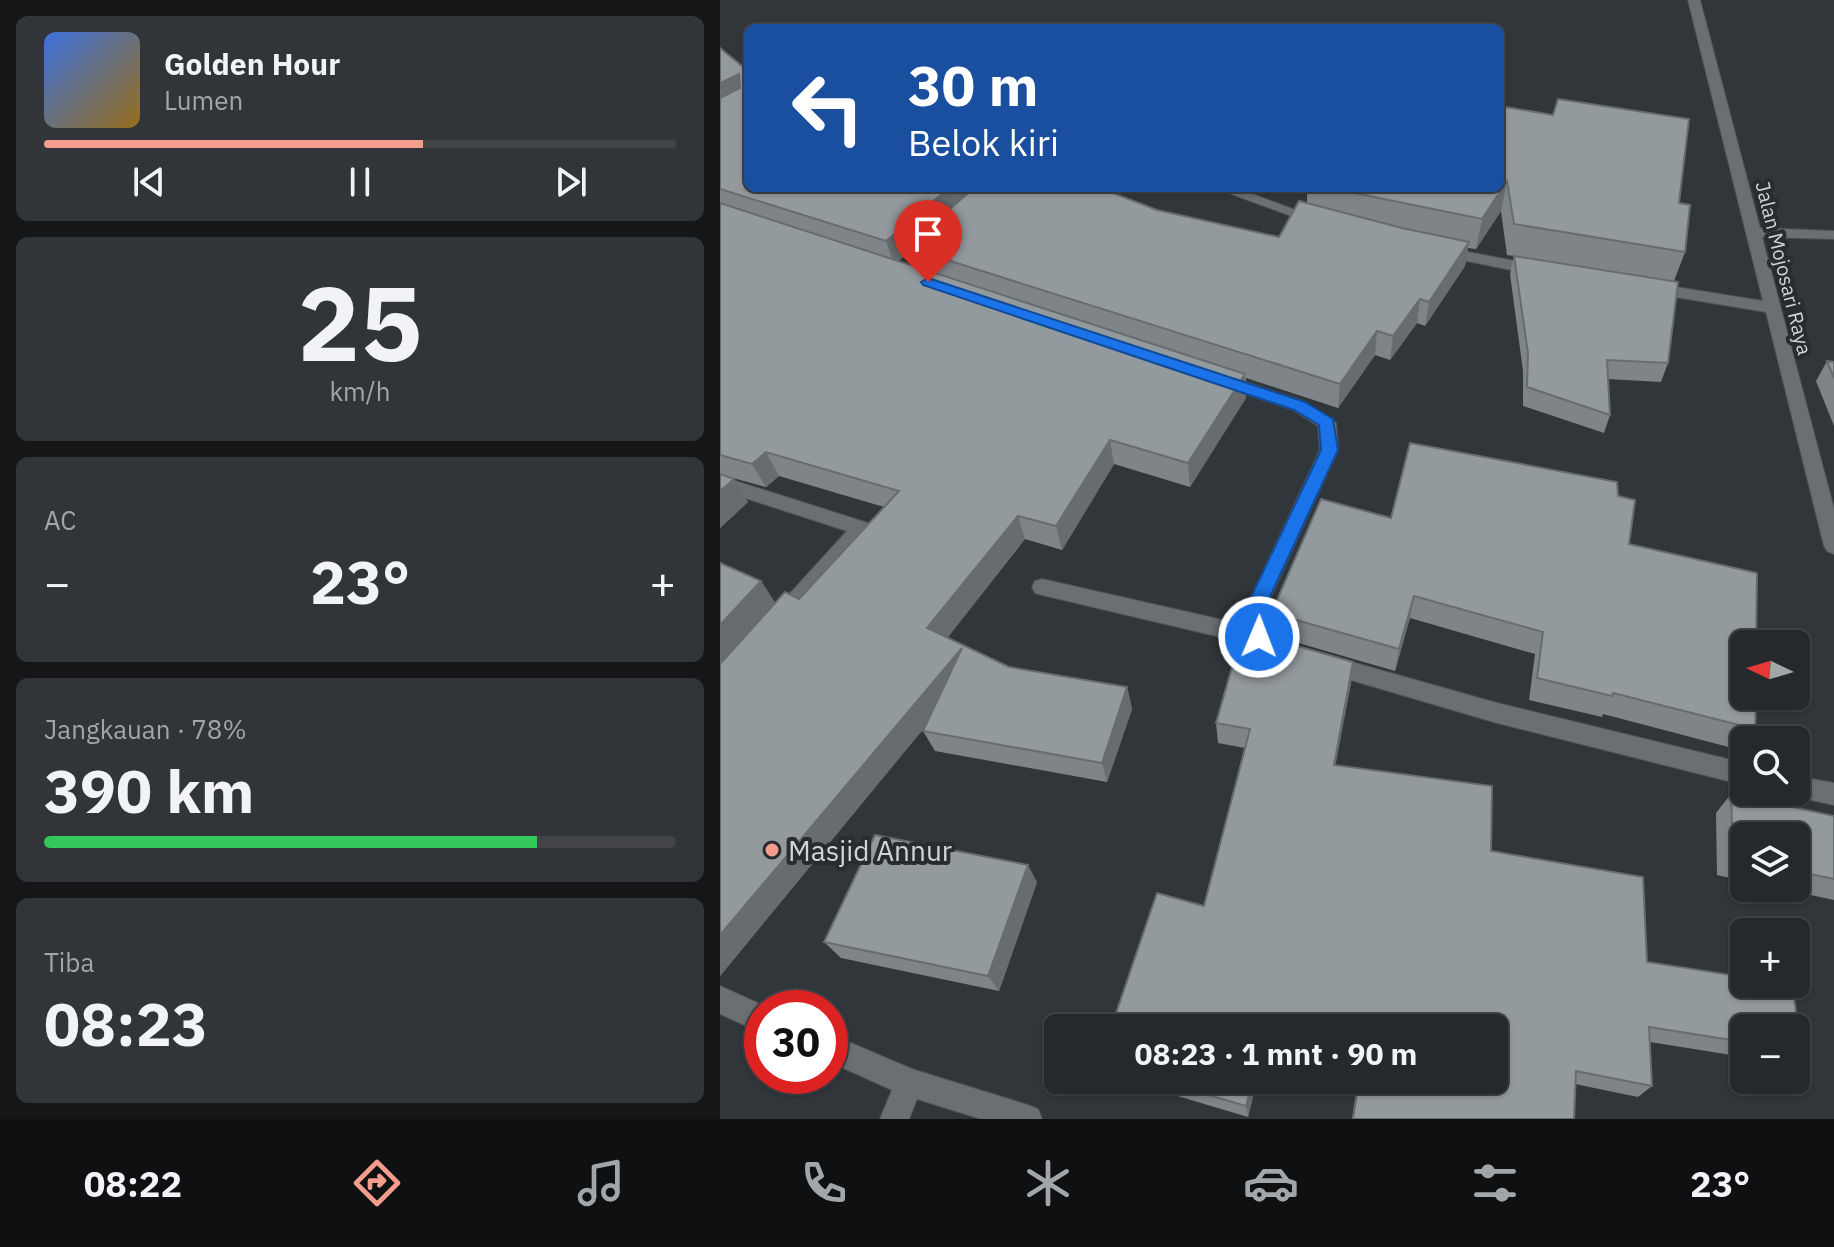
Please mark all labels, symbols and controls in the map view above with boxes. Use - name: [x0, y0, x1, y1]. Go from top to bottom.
- text: Golden Hour: [164, 44, 340, 83]
- text: 30 m: [908, 49, 1038, 121]
- icon: left: [776, 56, 880, 160]
- text: Lumen: [164, 83, 243, 117]
- text: Belok kiri: [908, 119, 1059, 166]
- icon: previous: [127, 160, 171, 204]
- icon: pause: [338, 160, 382, 204]
- icon: next: [549, 160, 593, 204]
- street label: Jalan Mojosari Raya: [1749, 178, 1819, 358]
- pin: [894, 200, 962, 282]
- icon: arrive: [906, 212, 950, 256]
- text: 25: [298, 254, 422, 390]
- text: km/h: [329, 374, 391, 408]
- text: AC: [44, 503, 76, 537]
- text: 23°: [310, 542, 410, 621]
- text: −: [44, 554, 70, 611]
- text: +: [650, 554, 676, 611]
- position arrow: [1217, 595, 1301, 679]
- north arrow: [1730, 630, 1810, 710]
- map controls: [1730, 630, 1810, 1094]
- text: Jangkauan · 78%: [44, 712, 247, 746]
- button: search: [1730, 726, 1810, 806]
- text: 390 km: [44, 751, 254, 830]
- button: layers: [1730, 822, 1810, 902]
- place label: Masjid Annur: [788, 832, 952, 869]
- marker: Masjid Annur: [763, 841, 781, 859]
- button: +: [1730, 918, 1810, 998]
- text: Tiba: [44, 945, 94, 979]
- text: 08:23: [44, 984, 208, 1063]
- speed limit sign: 30: [744, 990, 848, 1094]
- button: −: [1730, 1014, 1810, 1094]
- text: 08:23 · 1 mnt · 90 m: [1135, 1034, 1417, 1073]
- icon: directions: [349, 1155, 405, 1211]
- icon: music: [573, 1155, 629, 1211]
- icon: phone: [796, 1155, 852, 1211]
- icon: climate: [1020, 1155, 1076, 1211]
- icon: car: [1243, 1155, 1299, 1211]
- icon: filters: [1467, 1155, 1523, 1211]
- text: 08:22: [84, 1160, 182, 1207]
- text: 23°: [1690, 1160, 1750, 1207]

